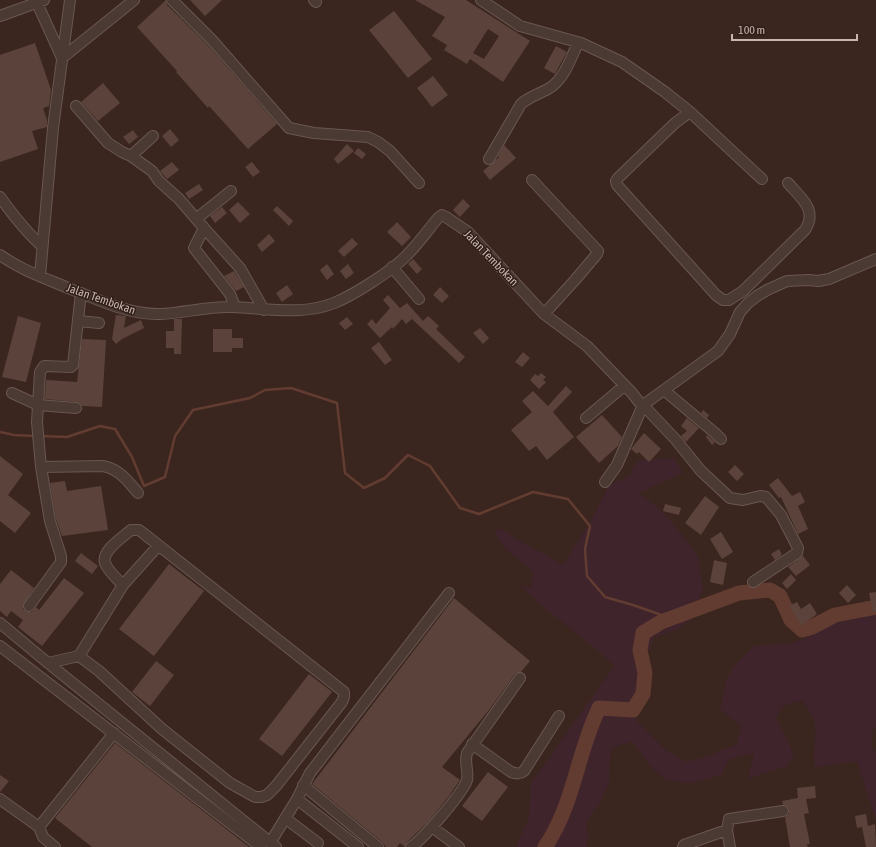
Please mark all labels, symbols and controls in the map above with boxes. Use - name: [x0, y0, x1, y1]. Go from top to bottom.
- scale bar: [732, 16, 857, 42]
- text: 100 m: [738, 23, 765, 37]
- street label: Jalan Tembokan: [461, 227, 521, 289]
- street label: Jalan Tembokan: [65, 281, 137, 317]

